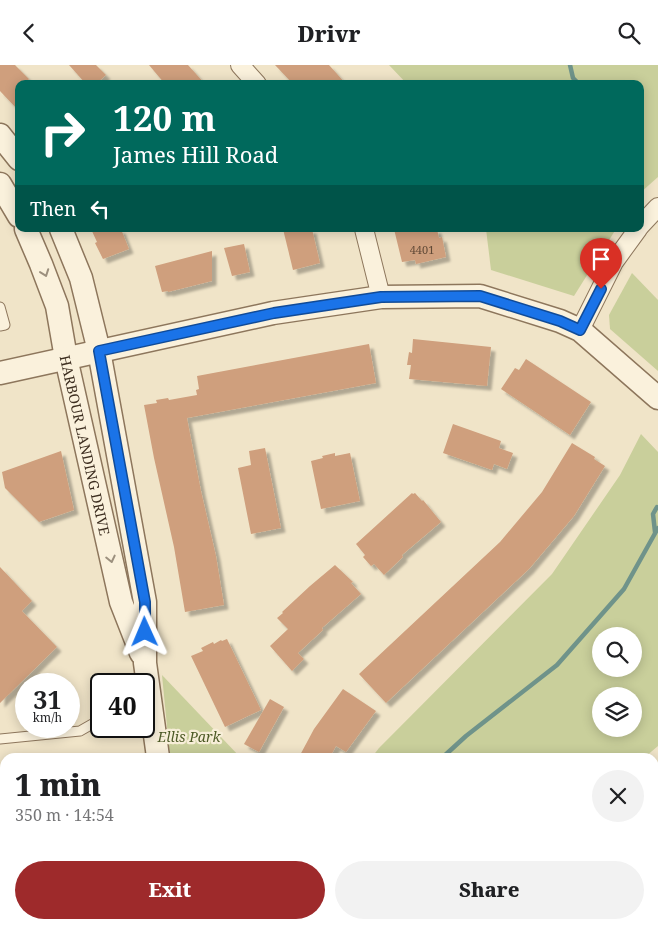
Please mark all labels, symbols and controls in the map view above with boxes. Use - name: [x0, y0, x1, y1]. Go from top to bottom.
- text: Drivr: [298, 18, 360, 48]
- icon: back: [15, 19, 43, 47]
- icon: search: [615, 19, 643, 47]
- text: 120 m: [113, 94, 216, 141]
- icon: right: [30, 100, 95, 165]
- text: James Hill Road: [113, 139, 278, 169]
- icon: left: [86, 195, 114, 223]
- text: Then: [30, 196, 76, 222]
- pin: [580, 238, 622, 289]
- house number: 4401: [410, 242, 434, 257]
- icon: arrive: [587, 245, 615, 273]
- one-way arrow: [39, 269, 49, 277]
- street label: HARBOUR LANDING DRIVE: [56, 353, 115, 537]
- one-way arrow: [105, 555, 116, 564]
- position arrow: [118, 605, 170, 657]
- map controls: [592, 627, 642, 737]
- button: search: [592, 627, 642, 677]
- speed limit sign: 40: [90, 673, 155, 738]
- text: 31: [33, 682, 62, 716]
- button: layers: [592, 687, 642, 737]
- text: km/h: [33, 709, 62, 726]
- park label: Ellis Park: [157, 727, 221, 746]
- text: 1 min: [15, 764, 101, 805]
- button: close: [592, 770, 644, 822]
- text: 350 m · 14:54: [15, 804, 114, 826]
- button: Exit: [15, 861, 325, 919]
- button: Share: [335, 861, 644, 919]

